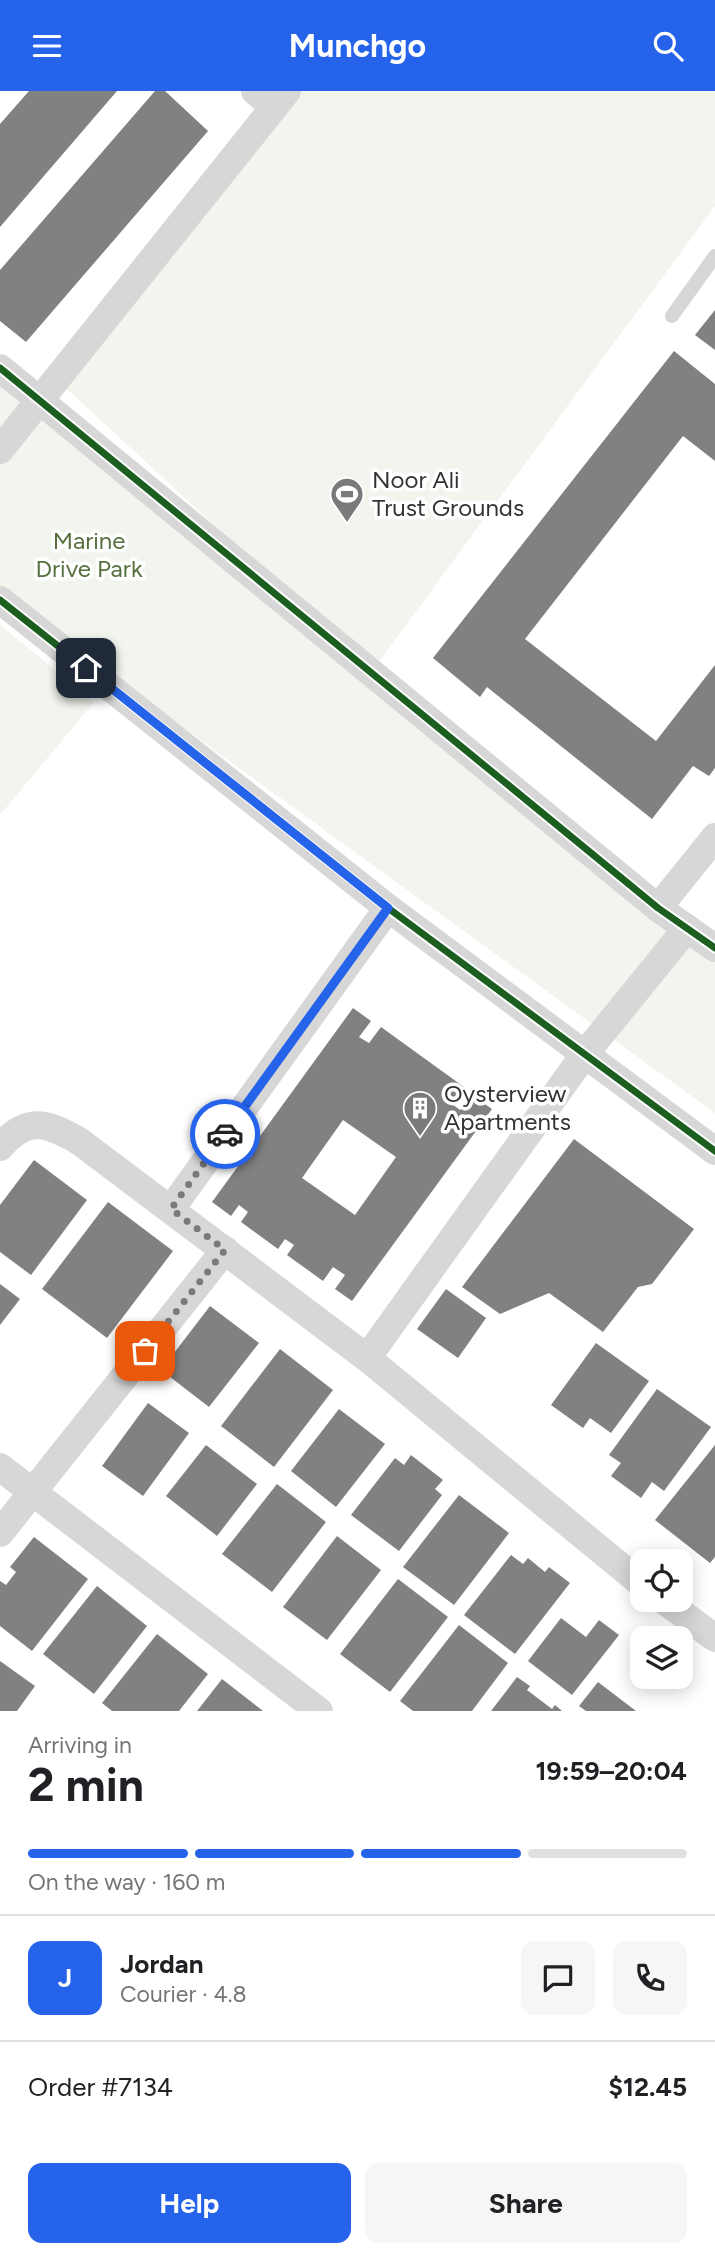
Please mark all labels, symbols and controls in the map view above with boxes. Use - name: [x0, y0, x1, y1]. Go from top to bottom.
- icon: menu: [28, 27, 66, 65]
- text: Munchgo: [289, 27, 426, 65]
- icon: search: [649, 27, 687, 65]
- place label: Noor Ali Trust Grounds: [372, 465, 524, 522]
- sports icon: Noor Ali Trust Grounds: [328, 475, 366, 524]
- park label: Marine Drive Park: [35, 526, 143, 583]
- pin: [56, 638, 116, 698]
- icon: home: [67, 649, 105, 687]
- place label: Oysterview Apartments: [444, 1079, 571, 1136]
- building icon: Oysterview Apartments: [401, 1089, 439, 1138]
- courier: [190, 1099, 260, 1169]
- icon: car: [206, 1115, 244, 1153]
- pin: [115, 1321, 175, 1381]
- icon: bag: [126, 1332, 164, 1370]
- map controls: [630, 1549, 693, 1689]
- button: locate: [630, 1549, 693, 1612]
- button: layers: [630, 1626, 693, 1689]
- text: Arriving in: [28, 1731, 132, 1759]
- text: 19:59–20:04: [536, 1755, 687, 1787]
- text: 2 min: [28, 1757, 144, 1813]
- text: On the way · 160 m: [28, 1868, 225, 1896]
- button: chat: [521, 1941, 595, 2015]
- button: phone: [613, 1941, 687, 2015]
- text: Jordan: [120, 1948, 203, 1980]
- text: J: [58, 1962, 72, 1994]
- text: Courier · 4.8: [120, 1980, 247, 2008]
- text: Order #7134: [28, 2071, 173, 2103]
- text: $12.45: [609, 2071, 687, 2103]
- button: Help: [28, 2163, 351, 2243]
- button: Share: [365, 2163, 687, 2243]

